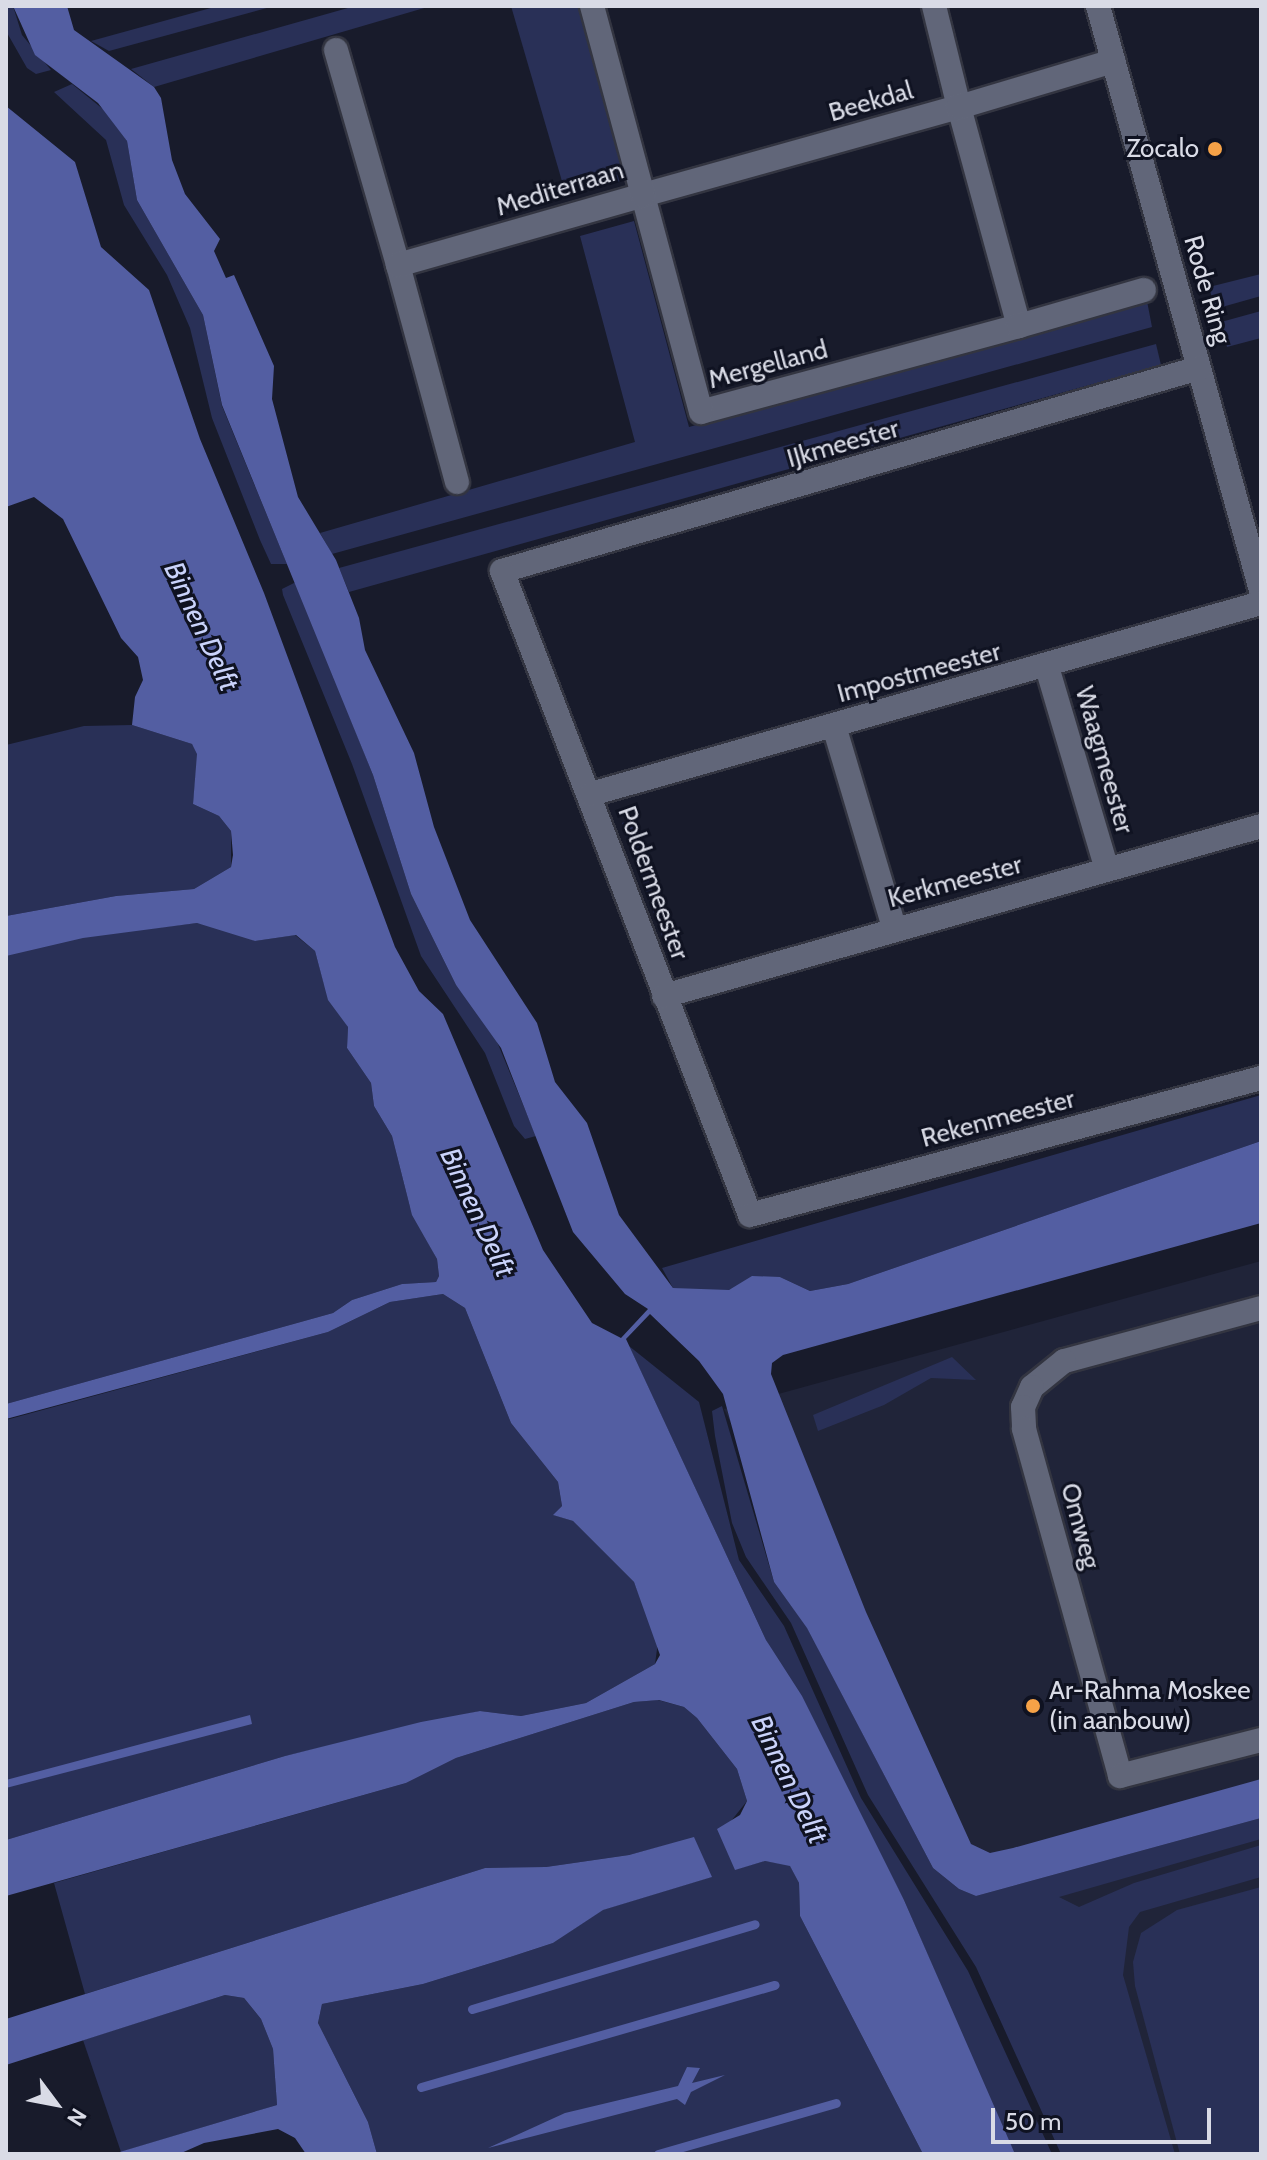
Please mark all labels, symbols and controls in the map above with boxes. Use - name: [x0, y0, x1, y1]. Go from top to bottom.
- street label: Beekdal: [825, 75, 917, 129]
- place label: Zocalo: [1127, 133, 1199, 165]
- marker: Zocalo: [1206, 140, 1224, 158]
- street label: Mediterraan: [492, 155, 628, 223]
- street label: Rode Ring: [1177, 232, 1237, 348]
- street label: Mergelland: [705, 334, 831, 396]
- street label: IJkmeester: [783, 413, 903, 475]
- water label: Binnen Delft: [158, 556, 246, 696]
- street label: Impostmeester: [834, 636, 1004, 710]
- street label: Waagmeester: [1068, 683, 1140, 837]
- street label: Poldermeester: [611, 802, 695, 964]
- street label: Kerkmeester: [885, 849, 1025, 915]
- street label: Rekenmeester: [918, 1084, 1078, 1154]
- water label: Binnen Delft: [434, 1142, 522, 1282]
- street label: Omweg: [1054, 1480, 1106, 1572]
- place label: Ar-Rahma Moskee (in aanbouw): [1049, 1675, 1250, 1736]
- marker: Ar-Rahma Moskee (in aanbouw): [1024, 1697, 1042, 1715]
- water label: Binnen Delft: [745, 1709, 835, 1849]
- north arrow: [16, 2064, 96, 2144]
- scale bar: [995, 2092, 1215, 2142]
- text: N: [61, 2103, 92, 2131]
- text: 50 m: [1005, 2107, 1061, 2136]

